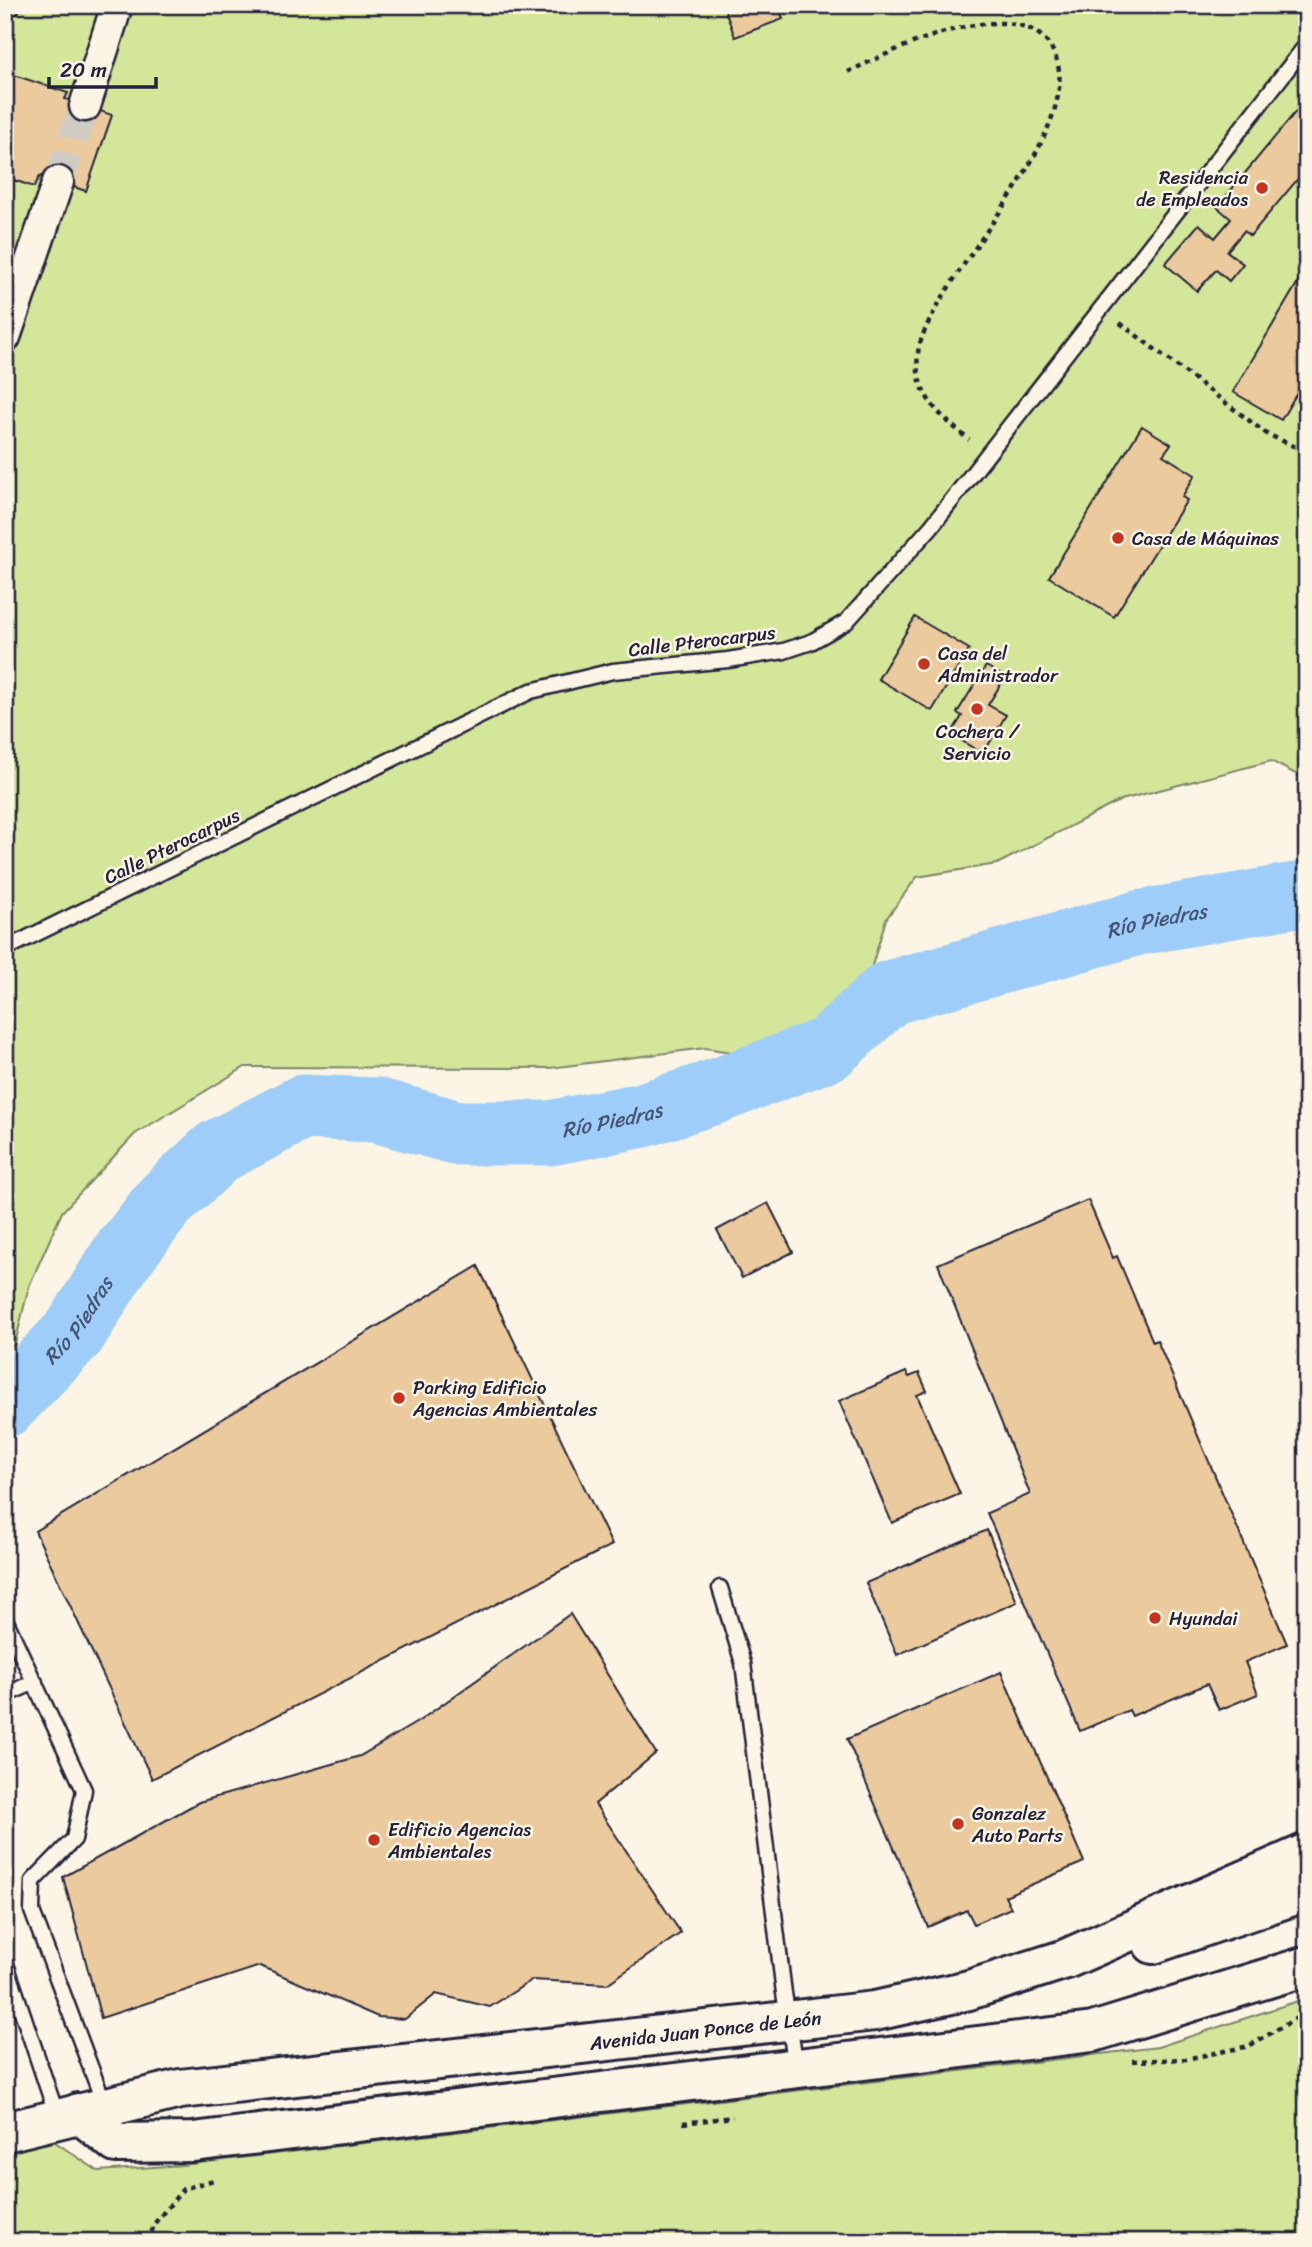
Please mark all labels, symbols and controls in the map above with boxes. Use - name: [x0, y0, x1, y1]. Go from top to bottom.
- scale bar: [49, 46, 156, 90]
- text: 20 m: [60, 51, 107, 89]
- place label: Residencia de Empleados: [1136, 161, 1248, 216]
- marker: Residencia de Empleados: [1254, 180, 1270, 196]
- place label: Casa de Máquinas: [1132, 522, 1279, 555]
- marker: Casa de Máquinas: [1110, 530, 1126, 546]
- street label: Calle Pterocarpus: [626, 616, 778, 666]
- place label: Casa del Administrador: [937, 637, 1059, 692]
- marker: Casa del Administrador: [916, 656, 932, 672]
- marker: Cochera / Servicio: [969, 701, 985, 717]
- place label: Cochera / Servicio: [936, 715, 1021, 770]
- street label: Calle Pterocarpus: [98, 799, 246, 893]
- water label: Río Piedras: [1101, 892, 1212, 950]
- water label: Río Piedras: [558, 1090, 669, 1149]
- water label: Río Piedras: [34, 1267, 125, 1374]
- place label: Parking Edificio Agencias Ambientales: [412, 1371, 597, 1426]
- marker: Parking Edificio Agencias Ambientales: [391, 1390, 407, 1406]
- place label: Hyundai: [1169, 1602, 1238, 1635]
- marker: Hyundai: [1147, 1610, 1163, 1626]
- place label: Gonzalez Auto Parts: [971, 1797, 1063, 1852]
- place label: Edificio Agencias Ambientales: [387, 1813, 531, 1868]
- marker: Gonzalez Auto Parts: [950, 1816, 966, 1832]
- marker: Edificio Agencias Ambientales: [366, 1832, 382, 1848]
- street label: Avenida Juan Ponce de León: [587, 2001, 823, 2060]

